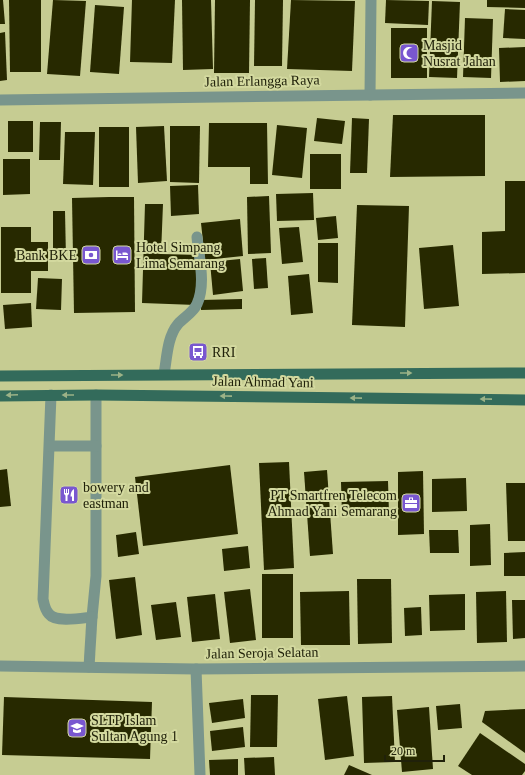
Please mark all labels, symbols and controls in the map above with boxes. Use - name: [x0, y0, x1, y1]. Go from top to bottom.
- place label: Masjid Nusrat Jahan: [423, 38, 496, 69]
- mosque icon: Masjid Nusrat Jahan: [398, 42, 420, 64]
- street label: Jalan Erlangga Raya: [204, 72, 320, 90]
- place label: Hotel Simpang Lima Semarang: [136, 240, 225, 271]
- bank icon: Bank BKE: [80, 244, 102, 266]
- hotel icon: Hotel Simpang Lima Semarang: [111, 244, 133, 266]
- place label: Bank BKE: [16, 248, 77, 263]
- bus stop icon: RRI: [187, 341, 209, 363]
- place label: RRI: [212, 345, 236, 360]
- one-way arrow: [400, 370, 413, 376]
- one-way arrow: [111, 372, 124, 378]
- street label: Jalan Ahmad Yani: [212, 374, 314, 390]
- one-way arrow: [6, 392, 18, 399]
- one-way arrow: [61, 392, 74, 398]
- one-way arrow: [219, 393, 232, 399]
- one-way arrow: [349, 395, 362, 401]
- one-way arrow: [479, 396, 492, 402]
- place label: bowery and eastman: [83, 480, 149, 511]
- restaurant icon: bowery and eastman: [58, 484, 80, 506]
- place label: PT Smartfren Telecom Ahmad Yani Semarang: [268, 488, 397, 519]
- office icon: PT Smartfren Telecom Ahmad Yani Semarang: [400, 492, 422, 514]
- street label: Jalan Seroja Selatan: [206, 645, 318, 661]
- place label: SLTP Islam Sultan Agung 1: [91, 713, 178, 744]
- school or university icon: SLTP Islam Sultan Agung 1: [66, 717, 88, 739]
- scale bar: [385, 737, 444, 763]
- text: 20 m: [391, 744, 416, 758]

